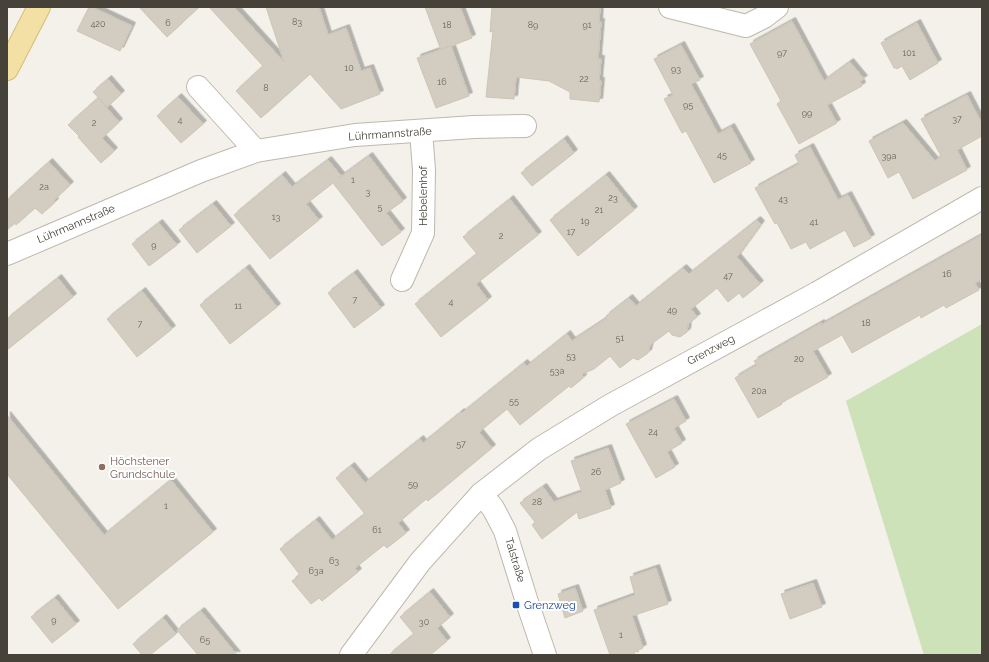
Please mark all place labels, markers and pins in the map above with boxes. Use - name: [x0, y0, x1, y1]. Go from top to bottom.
- place label: Höchstener Grundschule: [110, 455, 176, 481]
- marker: Höchstener Grundschule: [97, 462, 107, 472]
- place label: Grenzweg: [524, 599, 576, 612]
- marker: Grenzweg: [511, 600, 521, 610]

